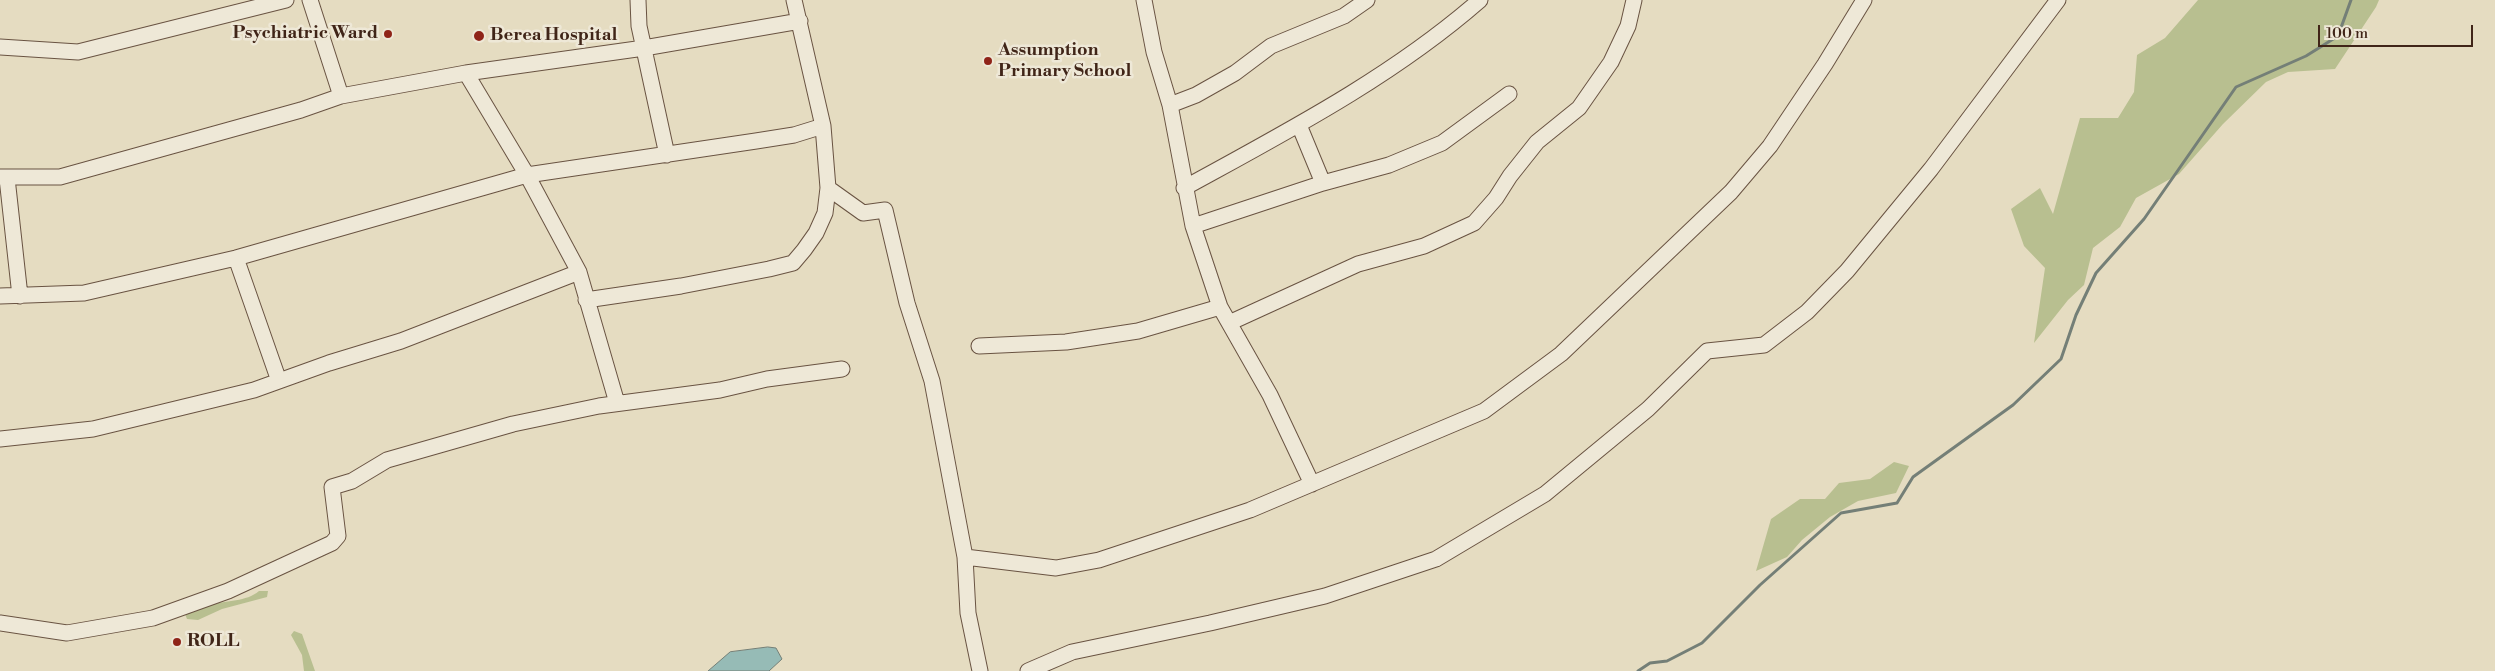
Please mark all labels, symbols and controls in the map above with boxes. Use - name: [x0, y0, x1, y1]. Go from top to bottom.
- scale bar: [2320, 15, 2475, 47]
- place label: Psychiatric Ward: [233, 23, 378, 45]
- text: 100 m: [2326, 24, 2368, 43]
- place label: Berea Hospital: [490, 25, 617, 47]
- marker: Psychiatric Ward: [382, 28, 394, 40]
- marker: Berea Hospital: [472, 29, 486, 43]
- place label: Assumption Primary School: [998, 40, 1131, 82]
- marker: Assumption Primary School: [982, 55, 994, 67]
- place label: ROLL: [187, 631, 239, 653]
- marker: ROLL: [171, 636, 183, 648]

